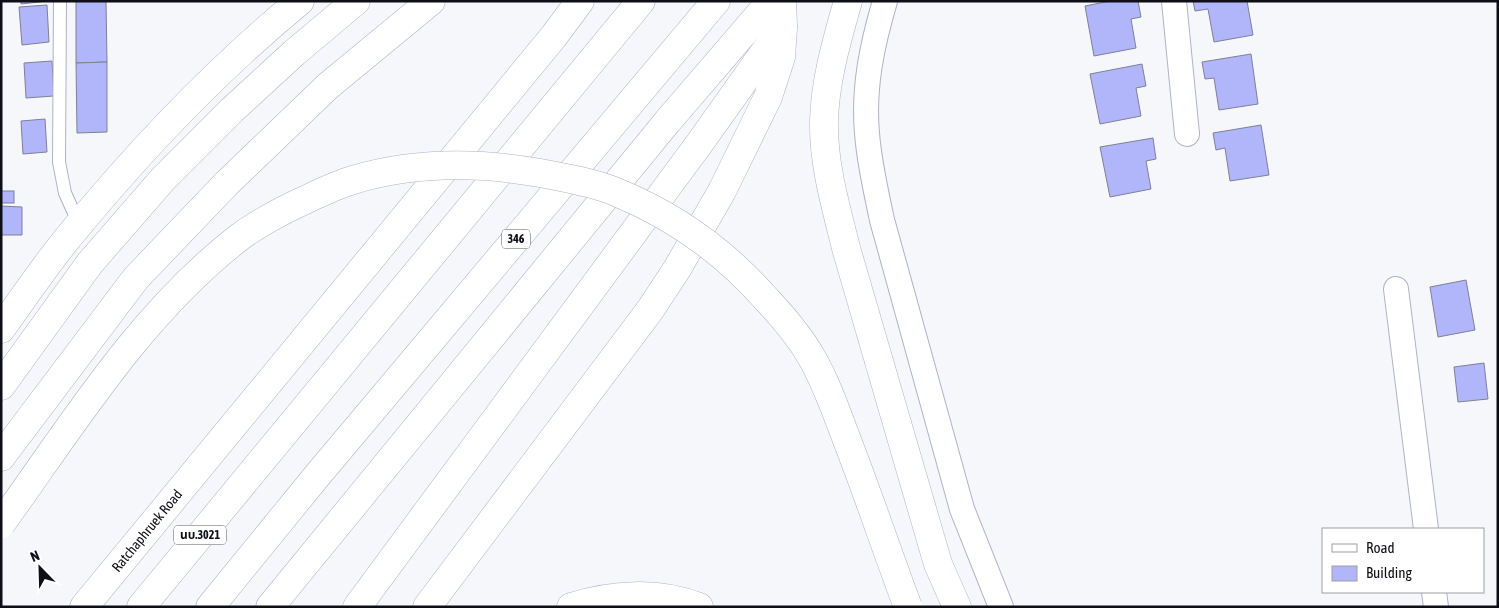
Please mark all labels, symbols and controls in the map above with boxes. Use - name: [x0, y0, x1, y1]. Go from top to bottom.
- road number: 346: [502, 230, 530, 248]
- street label: Ratchaphruek Road: [108, 486, 185, 575]
- road number: นบ.3021: [174, 526, 226, 544]
- legend: [1322, 528, 1484, 593]
- text: Road: [1366, 539, 1395, 556]
- north arrow: [15, 543, 65, 593]
- text: N: [28, 547, 42, 565]
- text: Building: [1366, 564, 1412, 581]

